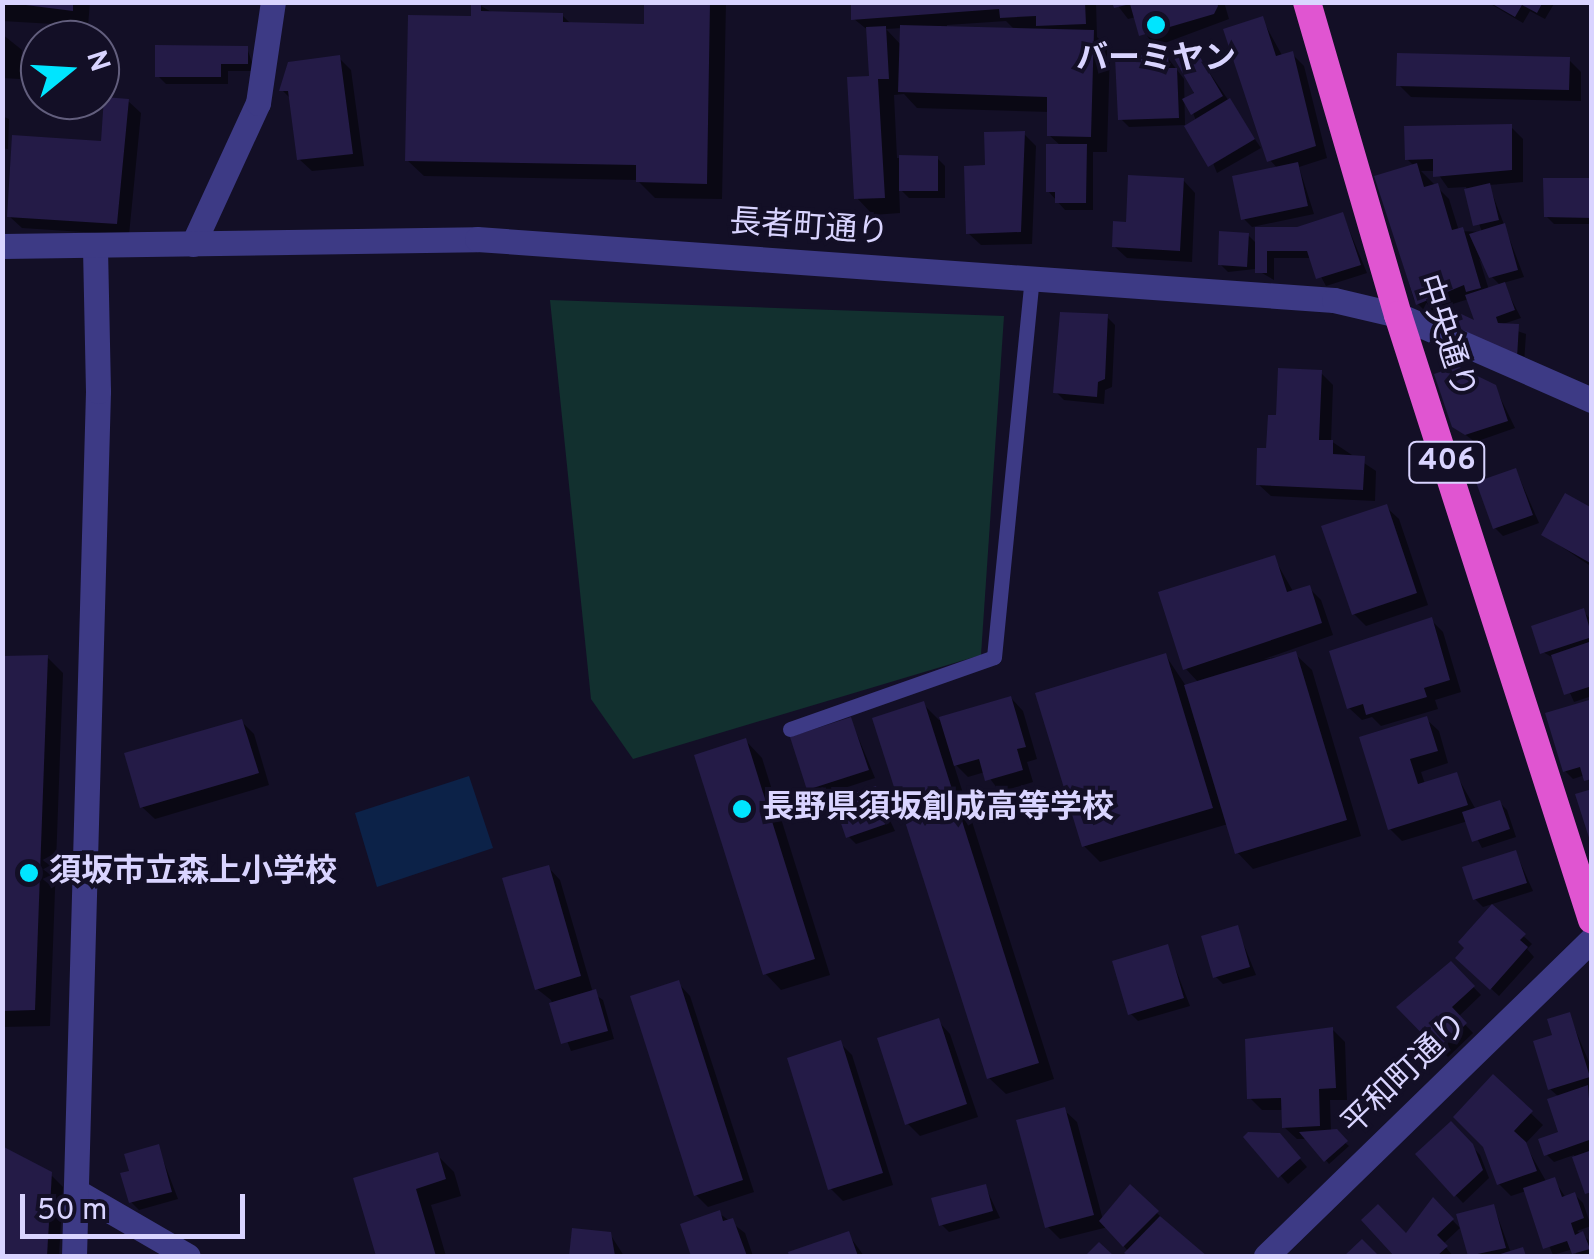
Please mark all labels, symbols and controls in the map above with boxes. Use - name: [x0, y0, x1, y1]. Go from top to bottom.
- marker: バーミヤン: [1145, 14, 1167, 36]
- north arrow: [20, 20, 120, 120]
- place label: バーミヤン: [1076, 41, 1236, 79]
- text: N: [76, 46, 117, 76]
- street label: 長者町通り: [728, 204, 890, 254]
- street label: 中央通り: [1406, 270, 1482, 404]
- road number: 406: [1407, 437, 1487, 487]
- place label: 長野県須坂創成高等学校: [762, 790, 1114, 828]
- marker: 長野県須坂創成高等学校: [731, 798, 753, 820]
- place label: 須坂市立森上小学校: [49, 854, 337, 892]
- marker: 須坂市立森上小学校: [18, 862, 40, 884]
- street label: 平和町通り: [1335, 1006, 1477, 1144]
- scale bar: [25, 1174, 250, 1236]
- text: 50 m: [37, 1193, 107, 1230]

